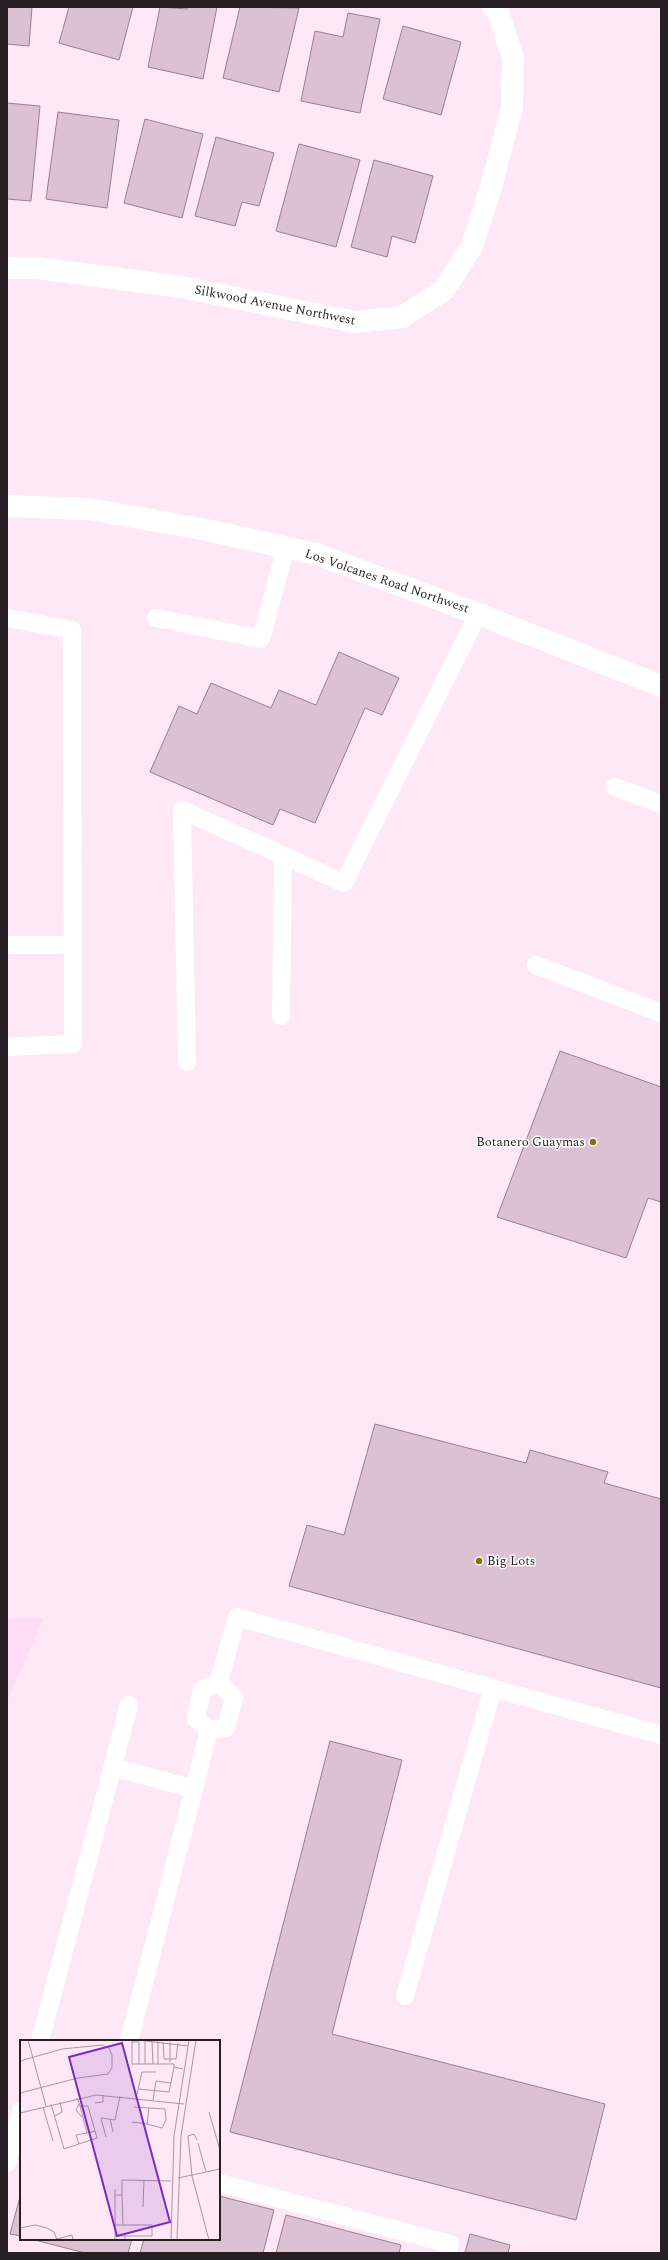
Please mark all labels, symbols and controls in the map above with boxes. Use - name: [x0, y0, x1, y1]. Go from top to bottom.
- street label: Silkwood Avenue Northwest: [193, 280, 358, 330]
- street label: Los Volcanes Road Northwest: [302, 543, 472, 619]
- place label: Botanero Guaymas: [476, 1132, 585, 1152]
- marker: Botanero Guaymas: [588, 1137, 598, 1147]
- place label: Big Lots: [487, 1551, 535, 1571]
- marker: Big Lots: [474, 1556, 484, 1566]
- inset map: [20, 2040, 220, 2240]

